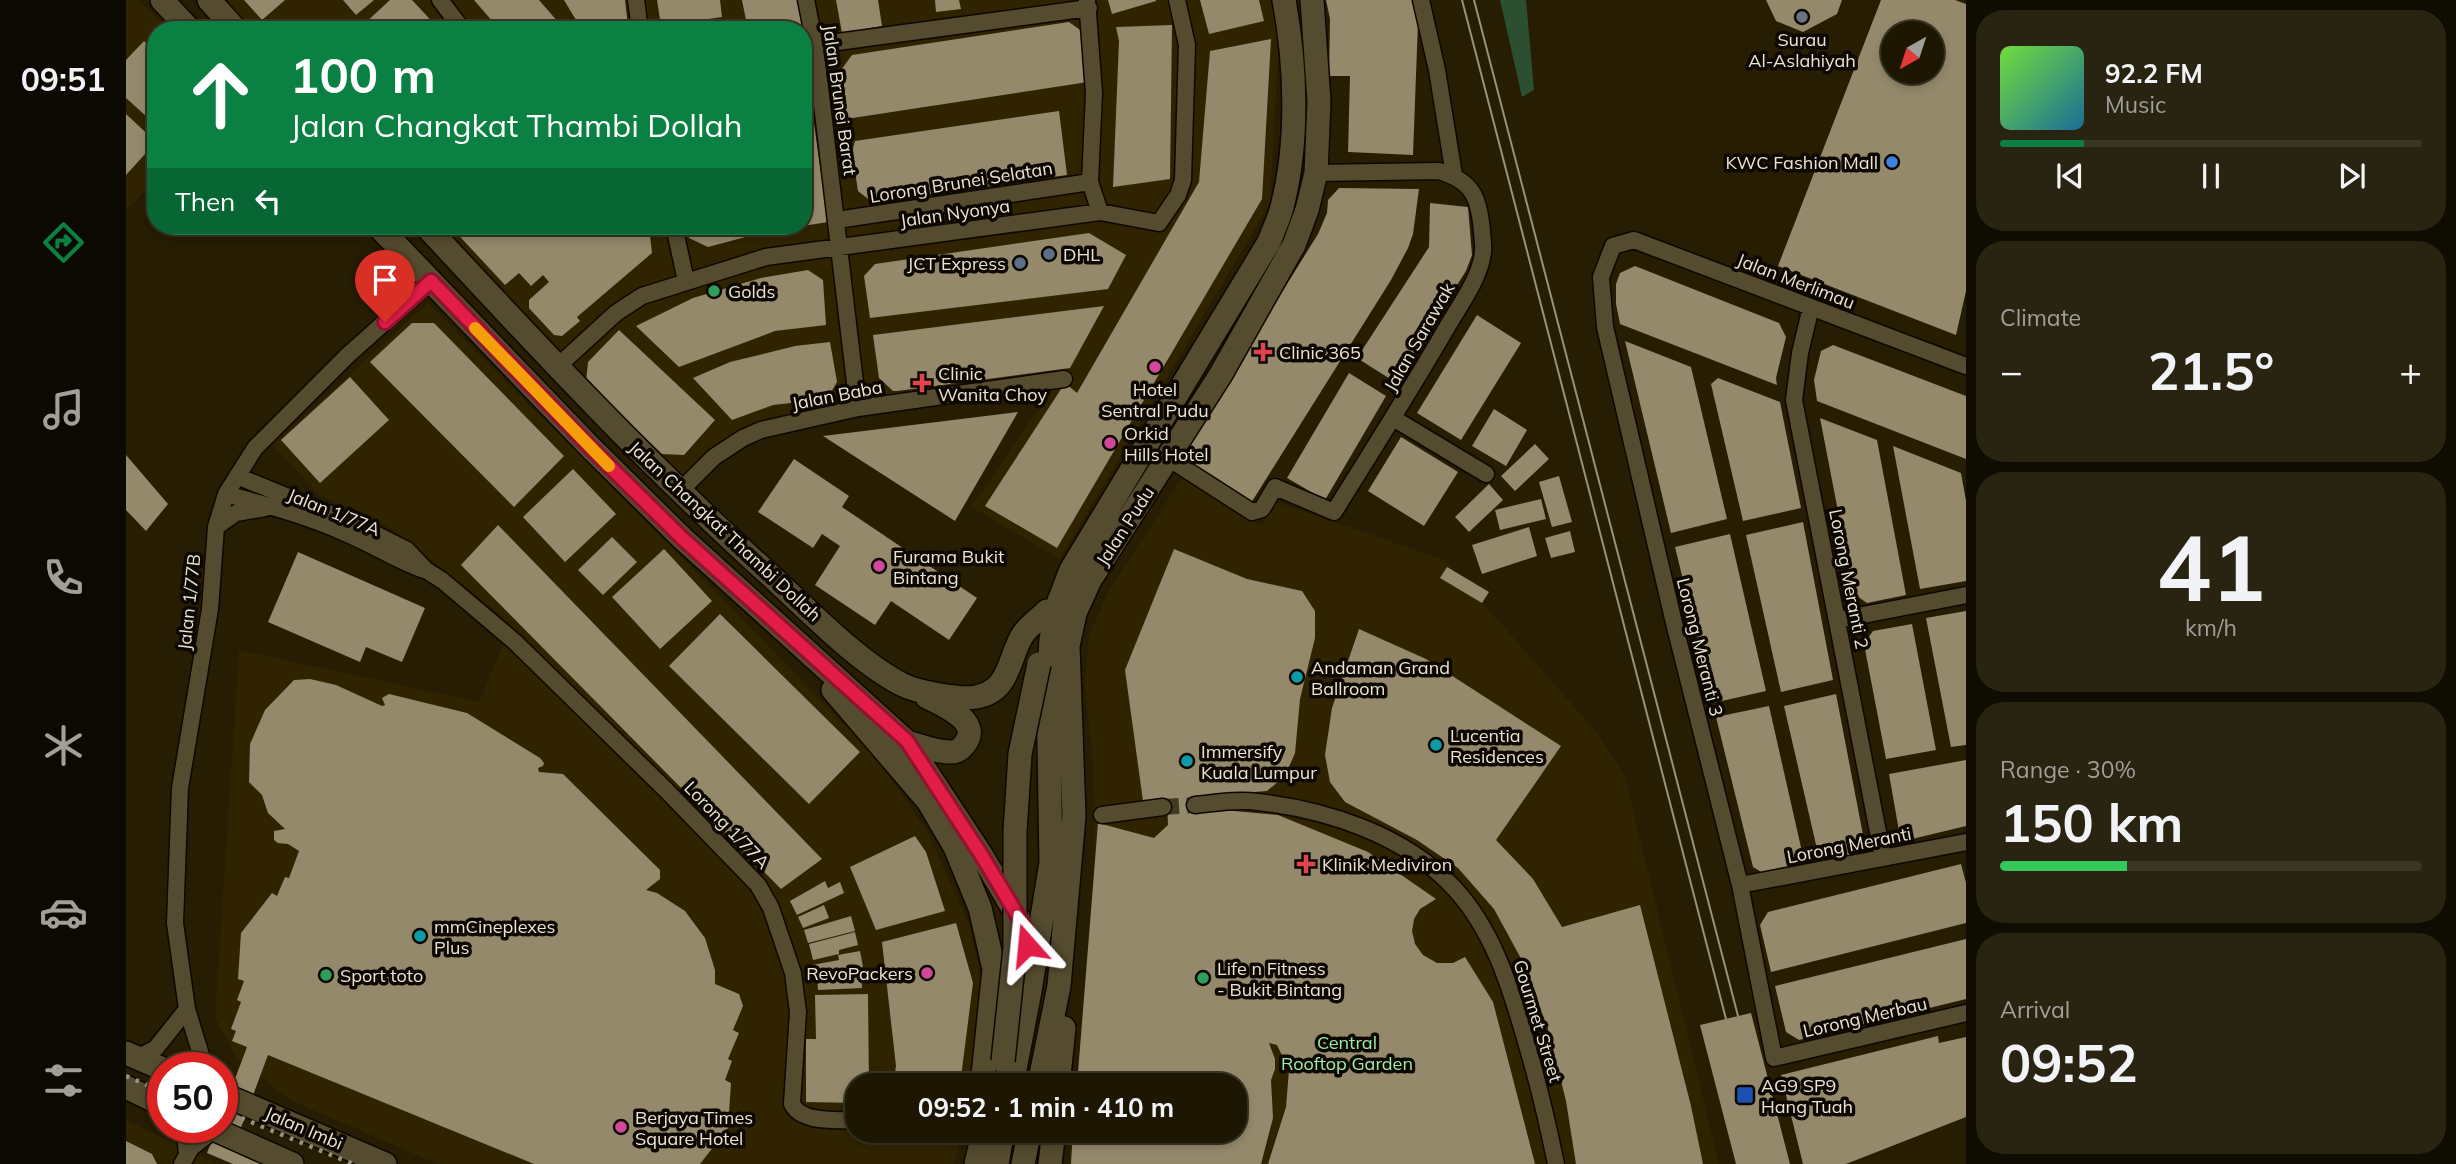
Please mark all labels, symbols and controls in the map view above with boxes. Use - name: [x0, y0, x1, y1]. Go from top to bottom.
- marker: Surau Al-Aslahiyah: [1794, 9, 1810, 25]
- north arrow: [1881, 21, 1944, 84]
- map controls: [1881, 21, 1944, 84]
- street label: Jalan Brunei Barat: [818, 23, 862, 177]
- place label: Surau Al-Aslahiyah: [1748, 28, 1856, 72]
- text: 100 m: [290, 44, 436, 105]
- icon: ahead: [175, 49, 266, 140]
- text: 92.2 FM: [2105, 57, 2203, 90]
- text: 09:51: [21, 59, 105, 99]
- text: Music: [2105, 90, 2166, 119]
- text: Jalan Changkat Thambi Dollah: [290, 105, 743, 145]
- place label: KWC Fashion Mall: [1725, 151, 1878, 174]
- marker: KWC Fashion Mall: [1884, 154, 1900, 170]
- street label: Lorong Brunei Selatan: [868, 156, 1054, 208]
- icon: previous: [2051, 157, 2089, 195]
- icon: pause: [2192, 157, 2230, 195]
- icon: next: [2333, 157, 2371, 195]
- icon: left: [249, 182, 287, 220]
- text: Then: [175, 185, 235, 218]
- street label: Jalan Nyonya: [899, 194, 1011, 232]
- icon: directions: [39, 218, 88, 267]
- place label: DHL: [1063, 243, 1100, 266]
- marker: DHL: [1041, 246, 1057, 262]
- street label: Jalan Merlimau: [1734, 248, 1858, 314]
- pin: [355, 250, 415, 322]
- place label: JCT Express: [907, 252, 1006, 275]
- marker: JCT Express: [1012, 255, 1028, 271]
- icon: arrive: [366, 261, 404, 299]
- street label: Jalan Sarawak: [1379, 278, 1460, 395]
- place label: Golds: [728, 280, 776, 303]
- marker: Golds: [706, 283, 722, 299]
- text: Climate: [2000, 303, 2081, 332]
- text: 21.5°: [2148, 338, 2274, 403]
- place label: Clinic 365: [1279, 341, 1361, 364]
- marker: Clinic 365: [1253, 342, 1273, 362]
- text: −: [2000, 347, 2023, 395]
- text: +: [2399, 347, 2422, 395]
- marker: Hotel Sentral Pudu: [1147, 359, 1163, 375]
- place label: Clinic Wanita Choy: [938, 362, 1047, 406]
- marker: Clinic Wanita Choy: [912, 373, 932, 393]
- street label: Jalan Baba: [790, 375, 884, 415]
- place label: Hotel Sentral Pudu: [1101, 378, 1209, 422]
- icon: music: [39, 385, 88, 434]
- place label: Orkid Hills Hotel: [1124, 422, 1209, 466]
- marker: Orkid Hills Hotel: [1102, 435, 1118, 451]
- street label: Jalan Changkat Thambi Dollah: [624, 436, 826, 626]
- street label: Jalan Pudu: [1091, 482, 1159, 570]
- street label: Jalan 1/77A: [284, 483, 384, 541]
- street label: Lorong Meranti 2: [1824, 507, 1874, 651]
- text: 41: [2156, 510, 2266, 624]
- place label: Furama Bukit Bintang: [893, 545, 1004, 589]
- icon: phone: [39, 553, 88, 602]
- street label: Jalan 1/77B: [173, 553, 205, 651]
- marker: Furama Bukit Bintang: [871, 558, 887, 574]
- street label: Lorong Meranti 3: [1672, 575, 1728, 719]
- text: km/h: [2185, 613, 2237, 642]
- place label: Andaman Grand Ballroom: [1311, 656, 1450, 700]
- marker: Andaman Grand Ballroom: [1289, 669, 1305, 685]
- icon: climate: [39, 721, 88, 770]
- place label: Lucentia Residences: [1450, 724, 1544, 768]
- marker: Lucentia Residences: [1428, 737, 1444, 753]
- place label: Immersify Kuala Lumpur: [1201, 740, 1317, 784]
- marker: Immersify Kuala Lumpur: [1179, 753, 1195, 769]
- text: Range · 30%: [2000, 755, 2136, 784]
- street label: Lorong 1/77A: [679, 776, 775, 874]
- text: 150 km: [2000, 790, 2183, 855]
- street label: Lorong Meranti: [1785, 822, 1913, 868]
- place label: Klinik Mediviron: [1322, 853, 1452, 876]
- marker: Klinik Mediviron: [1296, 854, 1316, 874]
- icon: car: [39, 888, 88, 937]
- position arrow: [990, 908, 1064, 982]
- place label: mmCineplexes Plus: [434, 915, 556, 959]
- marker: mmCineplexes Plus: [412, 928, 428, 944]
- place label: Life n Fitness - Bukit Bintang: [1217, 957, 1342, 1001]
- street label: Gourmet Street: [1508, 957, 1568, 1085]
- place label: RevoPackers: [806, 962, 913, 985]
- place label: Sport toto: [340, 964, 423, 987]
- marker: RevoPackers: [919, 965, 935, 981]
- marker: Sport toto: [318, 967, 334, 983]
- marker: Life n Fitness - Bukit Bintang: [1195, 970, 1211, 986]
- street label: Lorong Merbau: [1801, 992, 1929, 1042]
- text: Arrival: [2000, 995, 2070, 1024]
- text: 09:52: [2000, 1030, 2138, 1095]
- park label: Central Rooftop Garden: [1281, 1031, 1413, 1075]
- speed limit sign: 50: [147, 1052, 238, 1143]
- icon: filters: [39, 1056, 88, 1105]
- place label: AG9 SP9 Hang Tuah: [1761, 1074, 1853, 1118]
- marker: AG9 SP9 Hang Tuah: [1735, 1085, 1755, 1105]
- text: 09:52 · 1 min · 410 m: [918, 1091, 1174, 1124]
- street label: Jalan Imbi: [261, 1101, 347, 1155]
- place label: Berjaya Times Square Hotel: [635, 1106, 753, 1150]
- marker: Berjaya Times Square Hotel: [613, 1119, 629, 1135]

